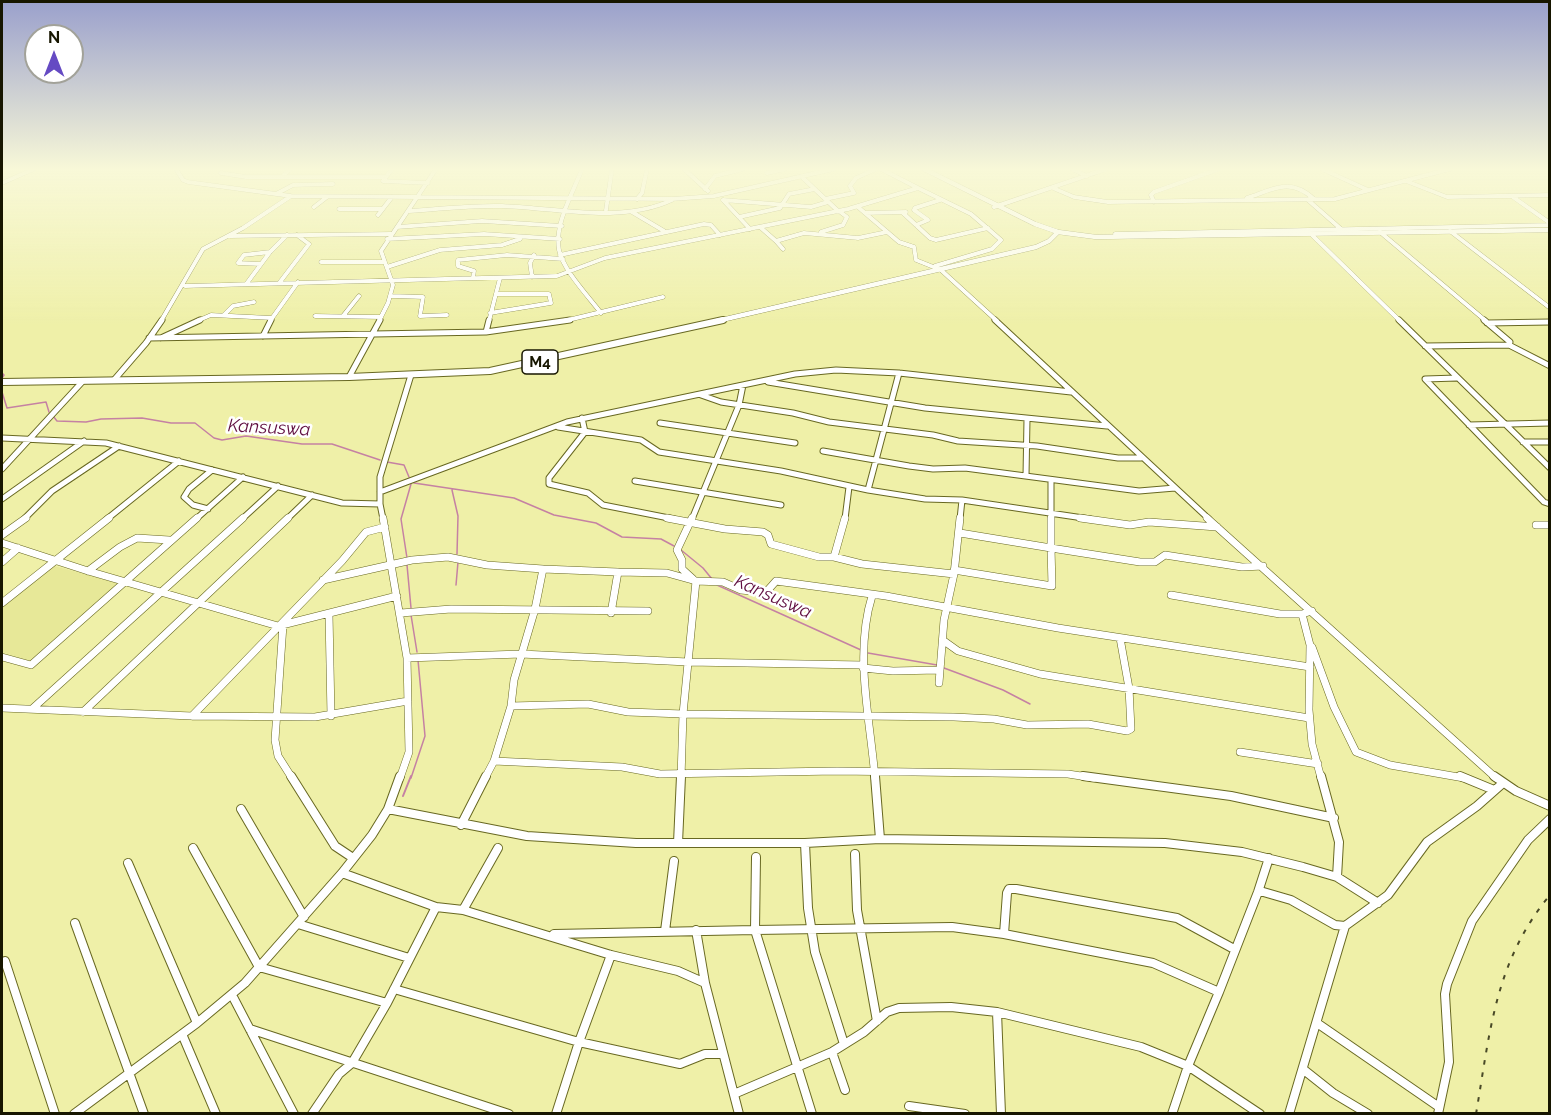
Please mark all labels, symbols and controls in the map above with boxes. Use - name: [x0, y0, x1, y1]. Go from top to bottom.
- north arrow: [24, 24, 84, 84]
- text: N: [48, 28, 60, 47]
- road number: M4: [522, 350, 558, 374]
- water label: Kansuswa: [227, 415, 311, 441]
- water label: Kansuswa: [731, 570, 815, 624]

